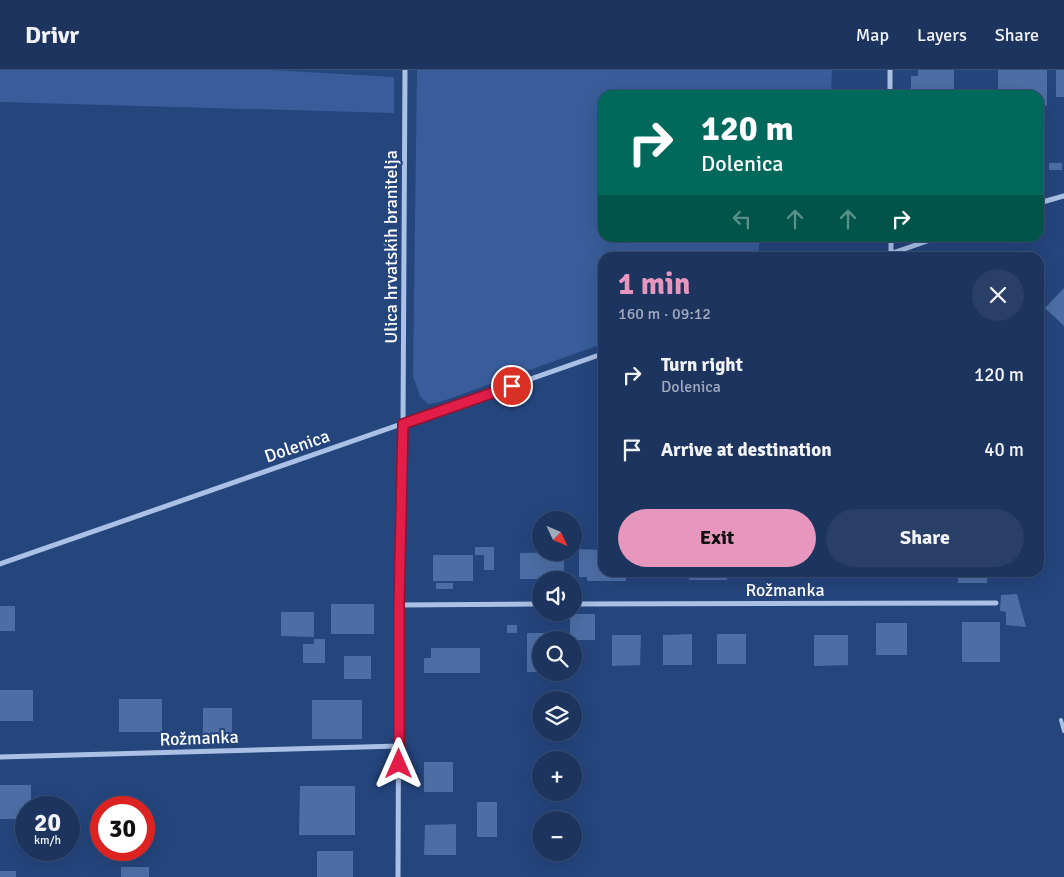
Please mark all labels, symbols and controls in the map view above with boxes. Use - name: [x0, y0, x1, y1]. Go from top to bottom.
- text: Drivr: [25, 20, 79, 50]
- text: Map: [856, 24, 889, 46]
- text: Layers: [917, 24, 967, 46]
- text: Share: [995, 24, 1039, 46]
- text: 120 m: [701, 107, 794, 150]
- icon: right: [618, 110, 683, 175]
- street label: Ulica hrvatskih branitelja: [380, 150, 402, 344]
- text: Dolenica: [701, 150, 783, 177]
- icon: left: [728, 205, 756, 233]
- icon: ahead: [781, 205, 809, 233]
- icon: ahead: [834, 205, 862, 233]
- icon: right: [887, 205, 915, 233]
- text: 1 min: [618, 266, 690, 303]
- button: close: [972, 269, 1024, 321]
- text: 160 m · 09:12: [618, 304, 711, 324]
- text: Turn right: [661, 353, 743, 377]
- icon: right: [618, 361, 646, 389]
- text: 120 m: [974, 363, 1024, 387]
- pin: [491, 365, 533, 407]
- icon: arrive: [498, 372, 526, 400]
- text: Dolenica: [661, 377, 721, 397]
- street label: Dolenica: [262, 425, 332, 467]
- icon: arrive: [618, 436, 646, 464]
- text: Arrive at destination: [661, 438, 832, 462]
- text: 40 m: [984, 438, 1024, 462]
- button: Exit: [618, 509, 816, 567]
- button: Share: [826, 509, 1024, 567]
- north arrow: [532, 511, 582, 561]
- map controls: [532, 511, 582, 861]
- button: sound: [532, 571, 582, 621]
- street label: Rožmanka: [745, 579, 825, 601]
- button: search: [532, 631, 582, 681]
- button: layers: [532, 691, 582, 741]
- street label: Rožmanka: [159, 726, 239, 750]
- position arrow: [372, 737, 424, 789]
- button: +: [532, 751, 582, 801]
- speed limit sign: 30: [90, 796, 155, 861]
- text: 20: [34, 807, 61, 838]
- button: −: [532, 811, 582, 861]
- text: km/h: [34, 833, 61, 848]

